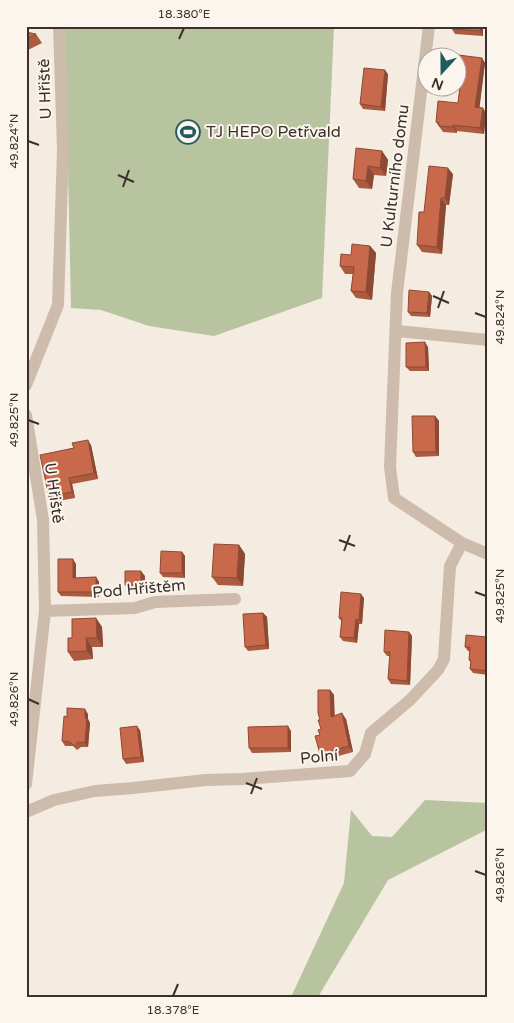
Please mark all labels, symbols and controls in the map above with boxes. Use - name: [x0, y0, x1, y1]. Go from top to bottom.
- text: 18.380°E: [158, 7, 211, 21]
- north arrow: [416, 48, 466, 98]
- street label: U Hřiště: [34, 58, 56, 120]
- text: N: [429, 74, 446, 94]
- street label: U Kulturního domu: [376, 103, 414, 249]
- text: 49.824°N: [7, 114, 21, 168]
- sports icon: TJ HEPO Petřvald: [175, 119, 201, 145]
- place label: TJ HEPO Petřvald: [206, 122, 341, 142]
- text: 49.824°N: [493, 290, 507, 344]
- text: 49.825°N: [7, 393, 21, 447]
- street label: U Hřiště: [40, 461, 68, 525]
- text: 49.825°N: [493, 569, 507, 623]
- street label: Pod Hřištěm: [91, 575, 187, 603]
- text: 49.826°N: [7, 672, 21, 726]
- street label: Polní: [299, 745, 339, 769]
- text: 49.826°N: [493, 848, 507, 902]
- text: 18.378°E: [147, 1003, 200, 1017]

